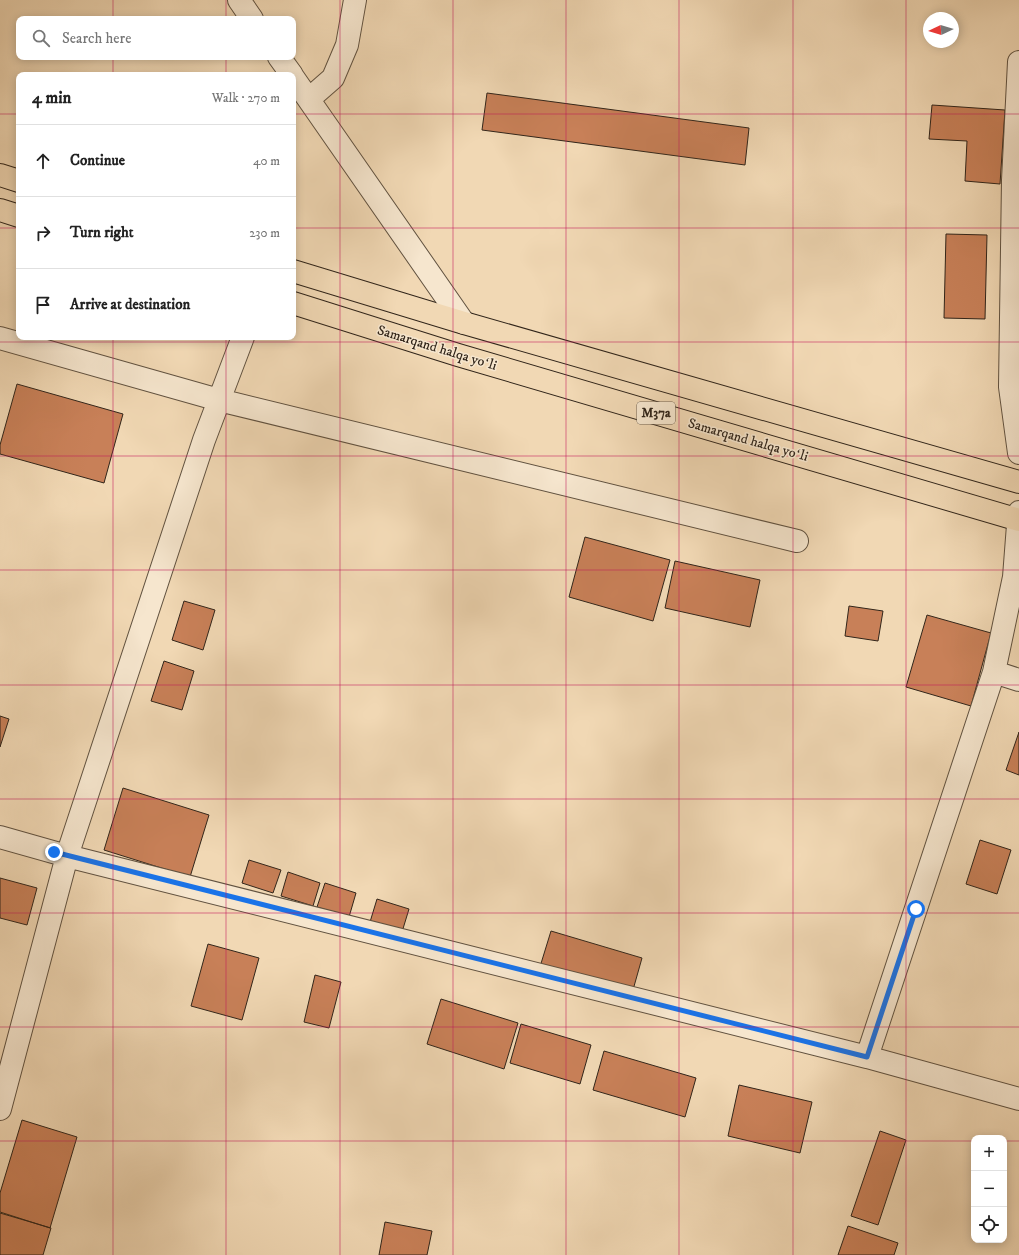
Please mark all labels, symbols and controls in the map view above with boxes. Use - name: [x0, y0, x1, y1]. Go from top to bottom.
- north arrow: [923, 12, 959, 48]
- search box: [16, 16, 296, 60]
- icon: search: [30, 27, 52, 49]
- text: Search here: [62, 29, 131, 48]
- text: 4 min: [32, 87, 71, 109]
- text: Walk · 270 m: [212, 90, 280, 106]
- icon: ahead: [32, 150, 54, 172]
- text: Continue: [70, 151, 125, 170]
- text: 40 m: [253, 153, 280, 169]
- icon: right: [32, 222, 54, 244]
- text: Turn right: [70, 223, 133, 242]
- text: 230 m: [249, 225, 280, 241]
- icon: arrive: [32, 294, 54, 316]
- text: Arrive at destination: [70, 295, 190, 314]
- street label: Samarqand halqa yoʻli: [375, 321, 499, 375]
- road number: M37a: [637, 402, 675, 424]
- street label: Samarqand halqa yoʻli: [686, 414, 811, 466]
- route end: [45, 843, 63, 861]
- route start: [907, 900, 925, 918]
- map controls: [971, 1135, 1007, 1243]
- button: +: [971, 1135, 1007, 1171]
- button: −: [971, 1171, 1007, 1207]
- button: locate: [971, 1207, 1007, 1243]

